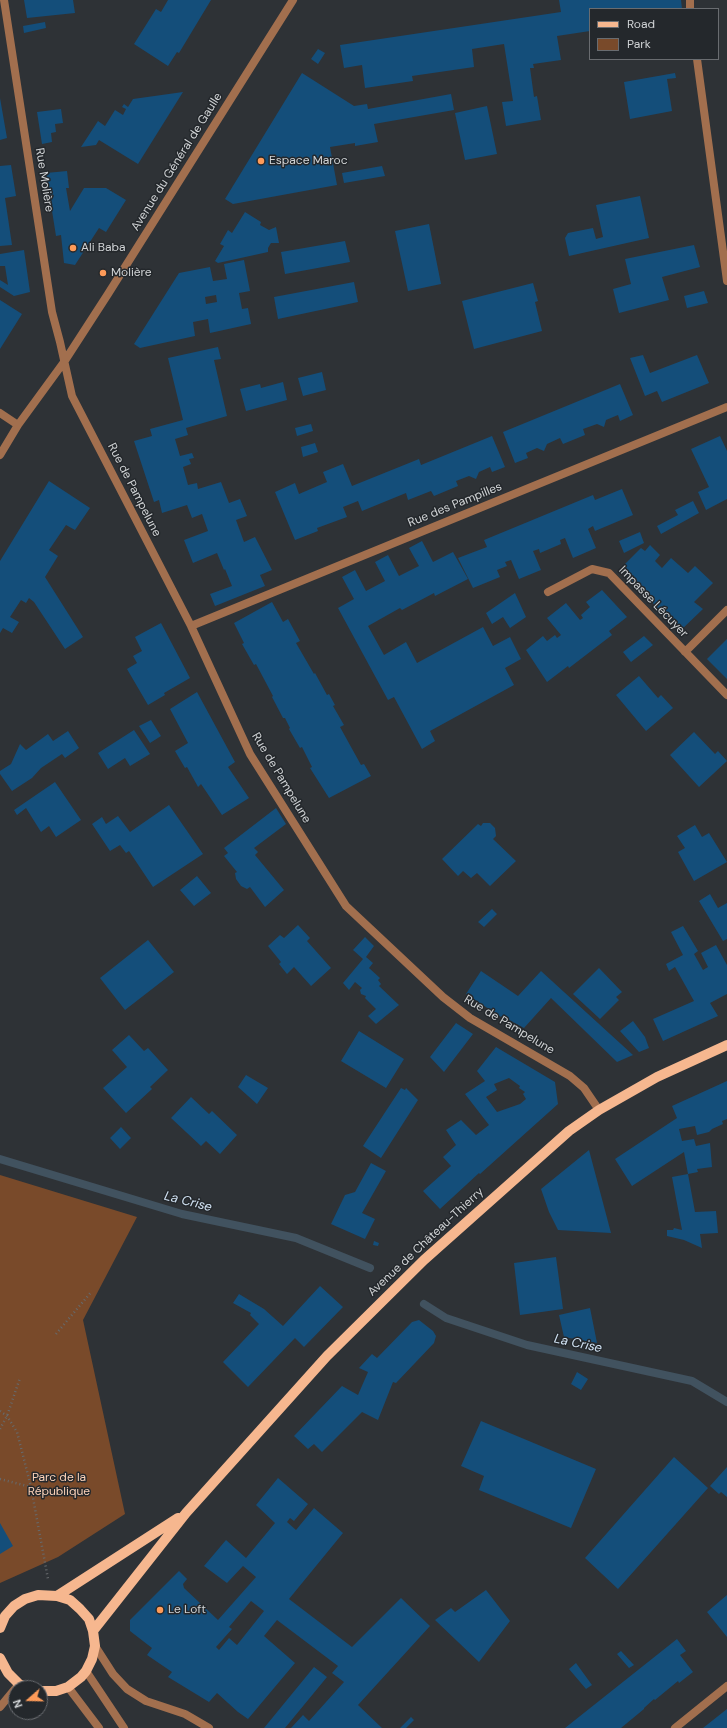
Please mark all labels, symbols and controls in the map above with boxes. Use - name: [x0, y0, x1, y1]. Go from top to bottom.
- legend: [589, 8, 719, 60]
- text: Road: [627, 16, 655, 32]
- text: Park: [627, 36, 651, 52]
- street label: Avenue du Général de Gaulle: [128, 90, 226, 234]
- street label: Rue Molière: [32, 147, 56, 213]
- place label: Espace Maroc: [269, 154, 348, 168]
- marker: Espace Maroc: [256, 156, 266, 166]
- place label: Ali Baba: [81, 241, 126, 255]
- marker: Ali Baba: [68, 243, 78, 253]
- place label: Molière: [111, 266, 152, 280]
- marker: Molière: [98, 268, 108, 278]
- street label: Rue de Pampelune: [104, 441, 164, 539]
- street label: Rue des Pampilles: [406, 480, 504, 530]
- street label: Impasse Lécuyer: [615, 563, 691, 641]
- street label: Rue de Pampelune: [248, 730, 314, 826]
- street label: Rue de Pampelune: [461, 992, 557, 1058]
- street label: Avenue de Château-Thierry: [365, 1185, 487, 1299]
- water label: La Crise: [162, 1189, 214, 1215]
- water label: La Crise: [553, 1331, 603, 1357]
- park label: Parc de la République: [28, 1471, 90, 1499]
- place label: Le Loft: [168, 1603, 206, 1617]
- marker: Le Loft: [155, 1605, 165, 1615]
- north arrow: [8, 1680, 48, 1720]
- text: N: [10, 1698, 26, 1710]

